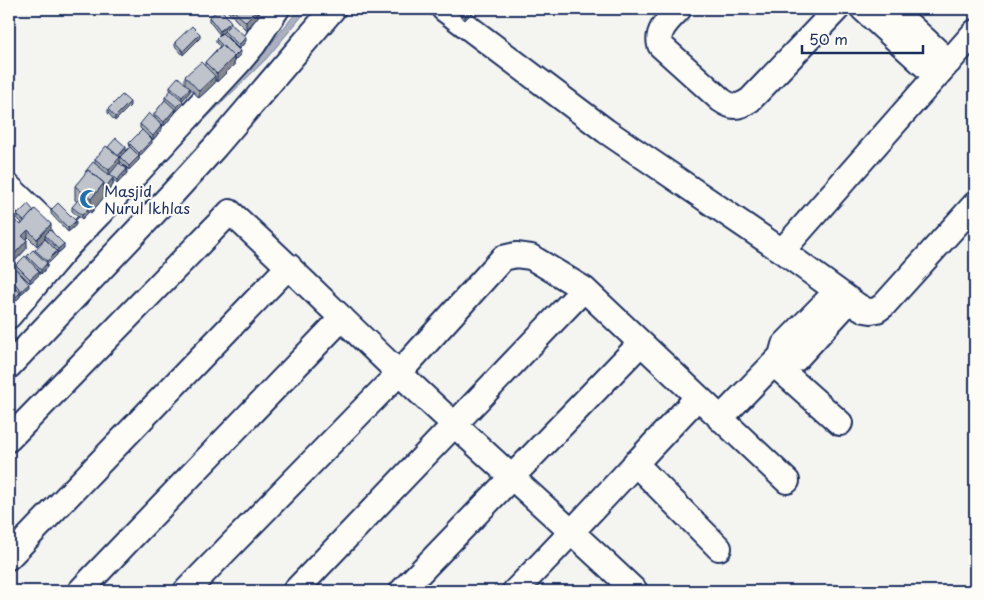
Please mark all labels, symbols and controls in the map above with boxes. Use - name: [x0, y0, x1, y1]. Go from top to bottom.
- scale bar: [802, 22, 923, 54]
- text: 50 m: [809, 27, 848, 50]
- place label: Masjid Nurul Ikhlas: [104, 179, 190, 219]
- mosque icon: Masjid Nurul Ikhlas: [78, 188, 100, 210]

